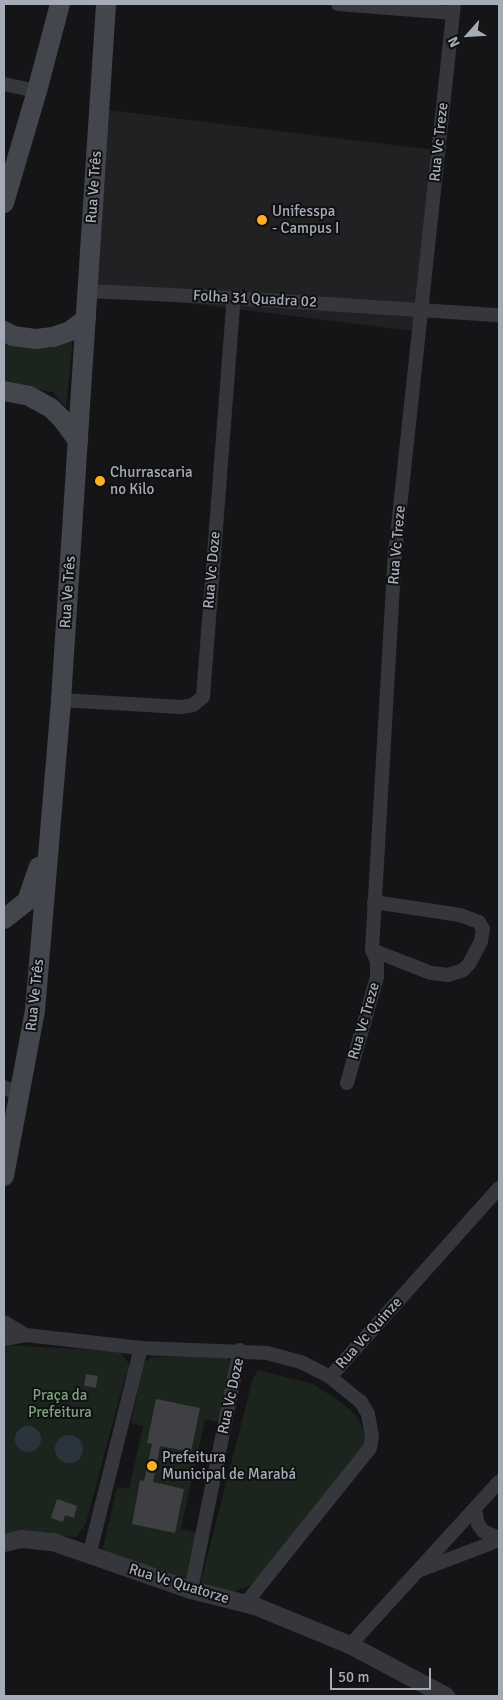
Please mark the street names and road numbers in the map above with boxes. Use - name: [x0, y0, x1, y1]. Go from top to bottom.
- street label: Rua Vc Treze: [426, 102, 452, 182]
- street label: Rua Ve Três: [82, 150, 106, 224]
- street label: Folha 31 Quadra 02: [193, 287, 317, 311]
- street label: Rua Vc Treze: [385, 505, 409, 585]
- street label: Rua Vc Doze: [200, 531, 224, 609]
- street label: Rua Ve Três: [56, 555, 80, 629]
- street label: Rua Ve Três: [22, 958, 48, 1032]
- street label: Rua Vc Treze: [344, 980, 384, 1062]
- street label: Rua Vc Quinze: [332, 1293, 406, 1373]
- street label: Rua Vc Doze: [214, 1356, 248, 1436]
- street label: Rua Vc Quatorze: [127, 1560, 231, 1608]

